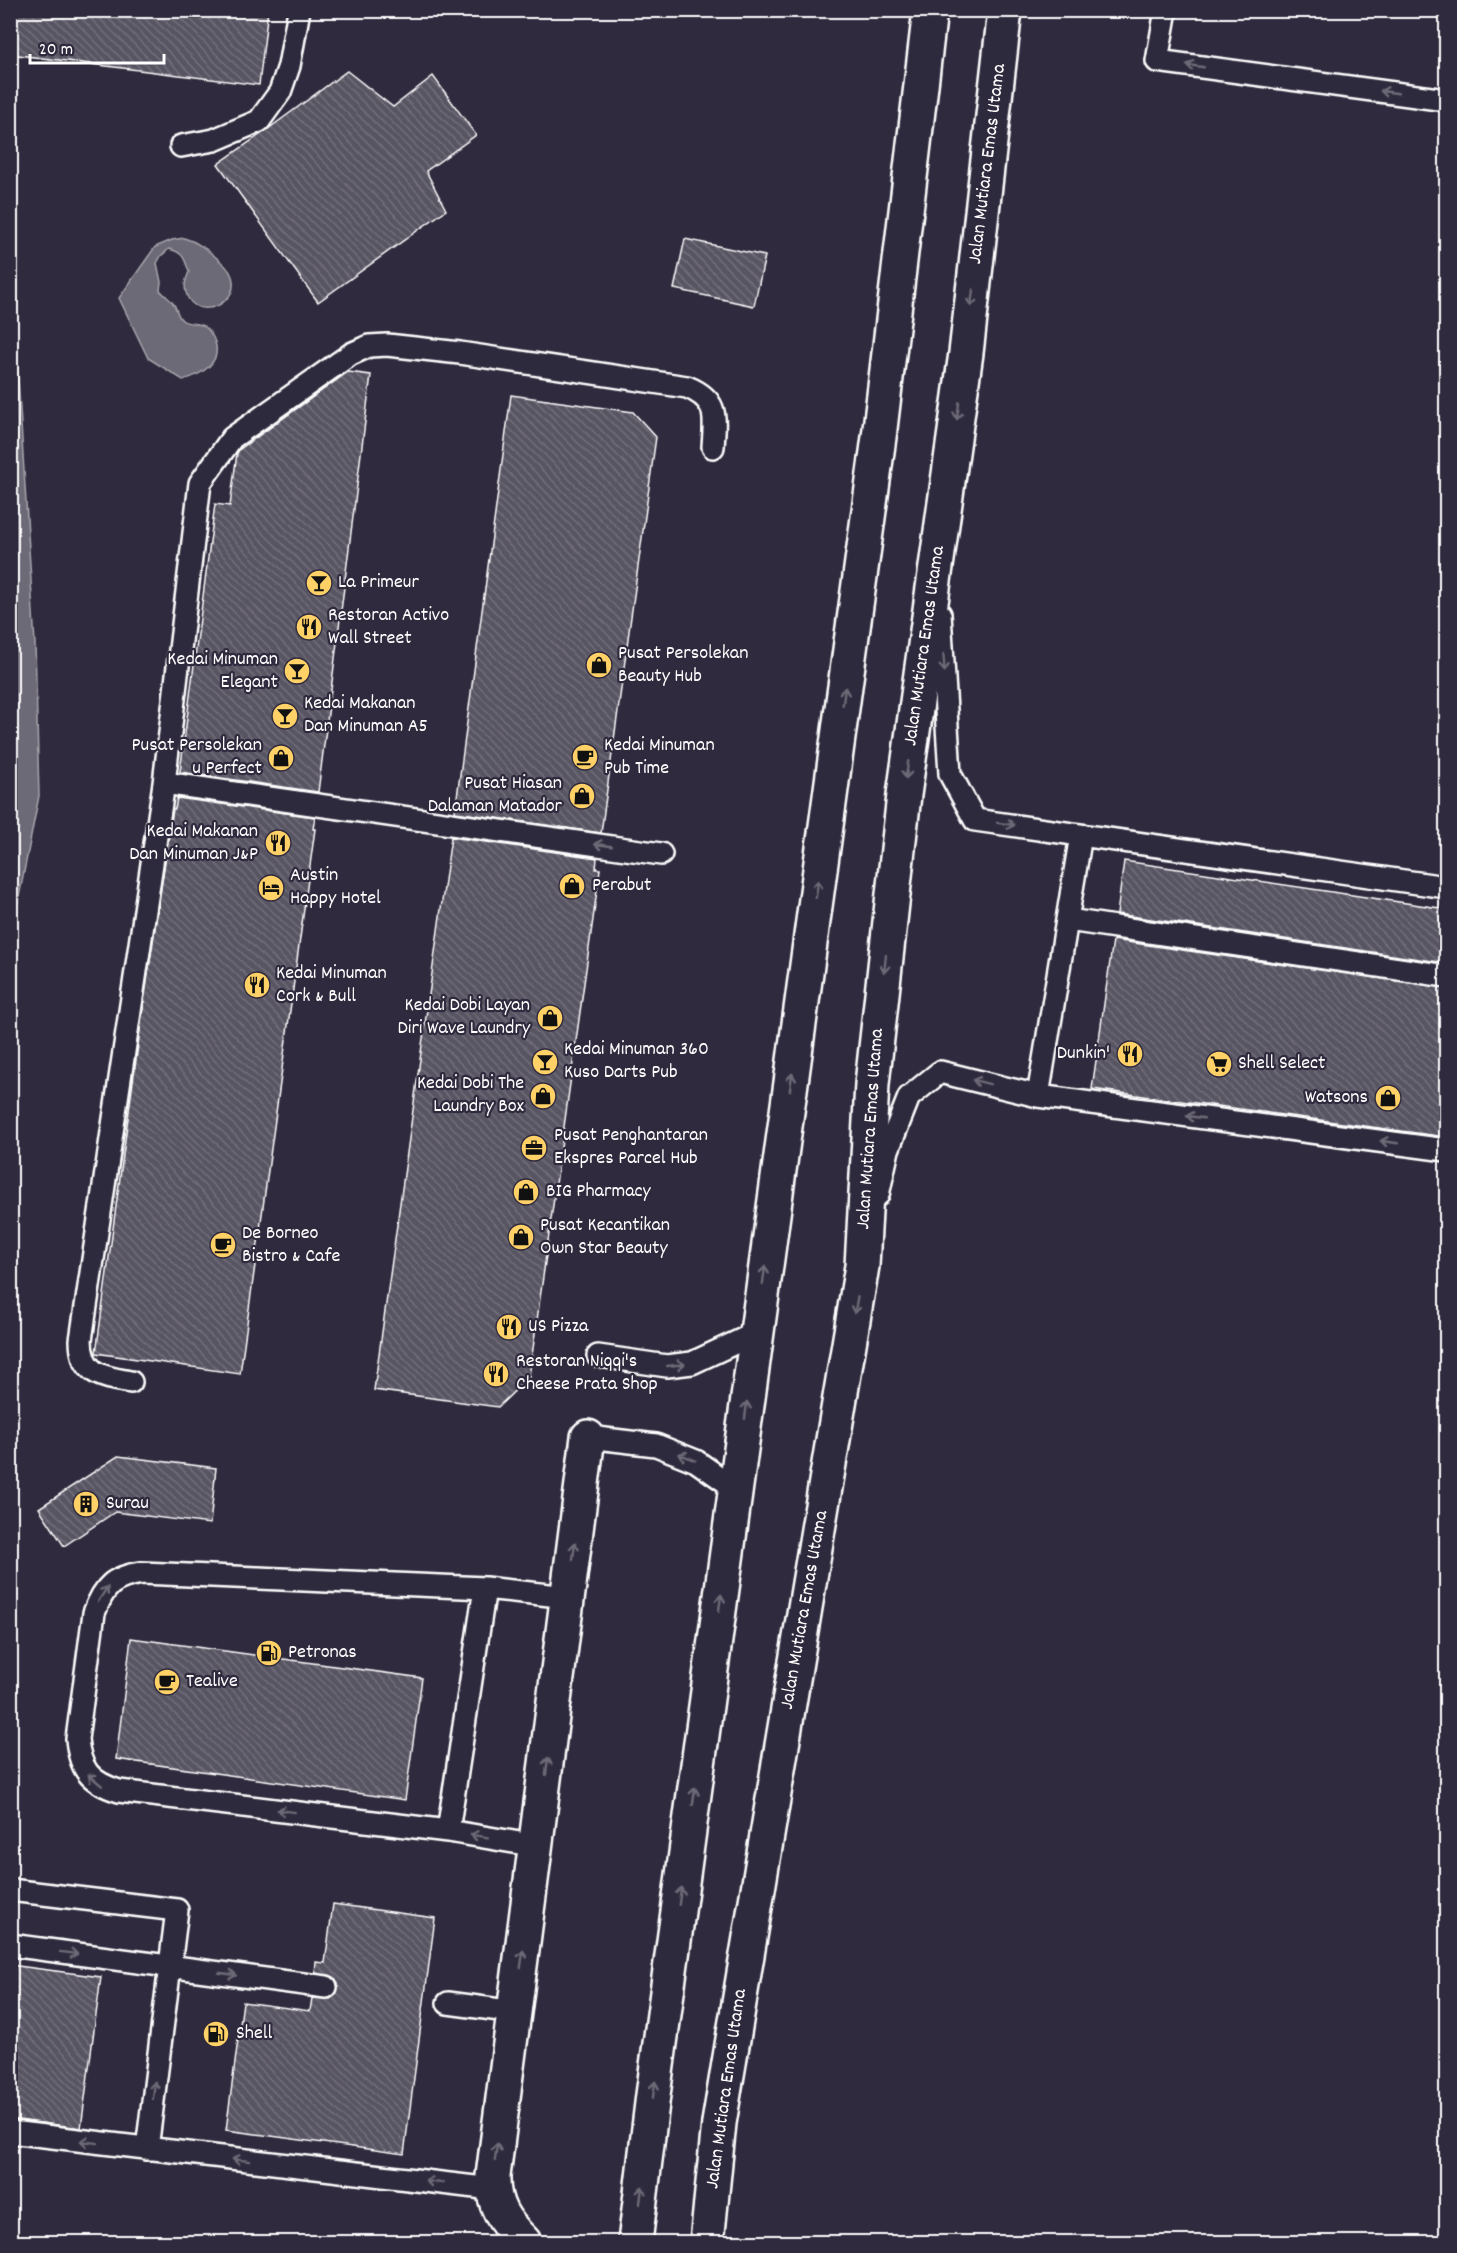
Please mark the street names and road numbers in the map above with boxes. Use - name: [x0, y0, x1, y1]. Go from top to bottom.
- street label: Jalan Mutiara Emas Utama: [962, 62, 1014, 266]
- street label: Jalan Mutiara Emas Utama: [897, 544, 953, 748]
- street label: Jalan Mutiara Emas Utama: [850, 1027, 892, 1230]
- street label: Jalan Mutiara Emas Utama: [774, 1508, 836, 1712]
- street label: Jalan Mutiara Emas Utama: [699, 1987, 755, 2191]

